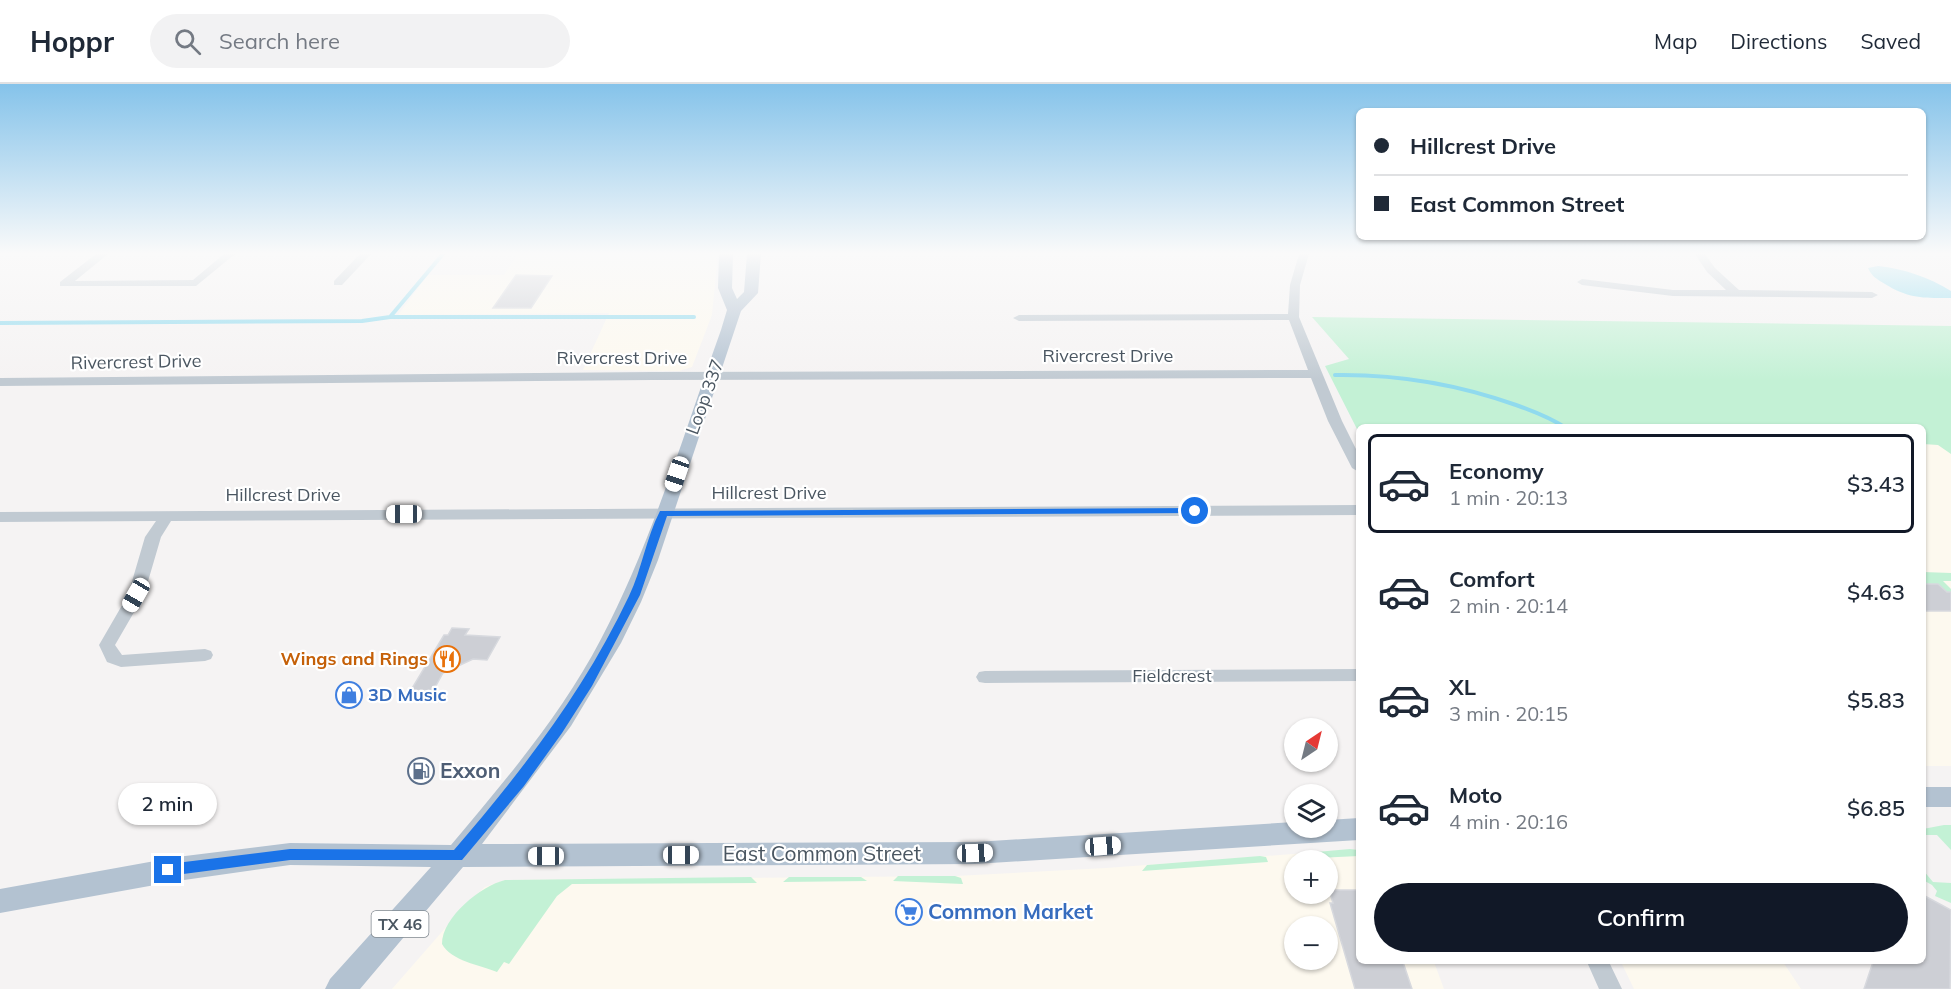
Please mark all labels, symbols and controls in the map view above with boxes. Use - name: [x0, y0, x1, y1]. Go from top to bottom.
- search box: [150, 14, 570, 68]
- text: Hoppr: [30, 24, 114, 59]
- icon: search: [171, 25, 204, 58]
- text: Search here: [219, 27, 340, 55]
- text: Map: [1654, 28, 1697, 54]
- text: Directions: [1730, 28, 1827, 54]
- text: Saved: [1860, 28, 1921, 54]
- text: Hillcrest Drive: [1410, 132, 1556, 160]
- text: East Common Street: [1410, 190, 1624, 218]
- street label: Rivercrest Drive: [1043, 344, 1173, 367]
- street label: Rivercrest Drive: [557, 346, 687, 369]
- street label: Rivercrest Drive: [70, 349, 202, 374]
- street label: Loop 337: [680, 356, 729, 437]
- car: [663, 454, 691, 494]
- icon: car: [1377, 457, 1431, 511]
- text: Economy: [1449, 457, 1544, 485]
- text: $3.43: [1847, 470, 1905, 498]
- street label: Hillcrest Drive: [711, 481, 827, 504]
- street label: Hillcrest Drive: [225, 483, 341, 506]
- text: 1 min · 20:13: [1449, 485, 1568, 510]
- route start: [1181, 497, 1208, 524]
- car: [386, 505, 422, 523]
- icon: car: [1377, 565, 1431, 619]
- text: Comfort: [1449, 565, 1535, 593]
- car: [119, 575, 153, 615]
- text: $4.63: [1847, 578, 1905, 606]
- text: 2 min · 20:14: [1449, 593, 1568, 618]
- restaurant icon: Wings and Rings: [432, 644, 462, 674]
- place label: Wings and Rings: [281, 647, 428, 670]
- street label: Fieldcrest: [1132, 664, 1212, 687]
- icon: car: [1377, 673, 1431, 727]
- text: XL: [1449, 673, 1476, 701]
- shop icon: 3D Music: [334, 680, 364, 710]
- place label: 3D Music: [368, 683, 447, 706]
- text: $5.83: [1847, 686, 1905, 714]
- text: 3 min · 20:15: [1449, 701, 1568, 726]
- north arrow: [1284, 718, 1338, 772]
- map controls: [1284, 718, 1338, 970]
- fuel station icon: Exxon: [406, 756, 436, 786]
- place label: Exxon: [440, 757, 500, 783]
- icon: car: [1377, 781, 1431, 835]
- text: Moto: [1449, 781, 1502, 809]
- callout: 2 min: [118, 783, 218, 825]
- button: layers: [1284, 784, 1338, 838]
- text: 2 min: [142, 791, 193, 816]
- text: $6.85: [1847, 794, 1905, 822]
- text: 4 min · 20:16: [1449, 809, 1568, 834]
- car: [1084, 836, 1122, 856]
- street label: East Common Street: [723, 840, 921, 866]
- car: [957, 843, 993, 863]
- car: [663, 846, 699, 864]
- car: [528, 847, 564, 865]
- button: +: [1284, 850, 1338, 904]
- route end: [154, 856, 181, 883]
- button: Confirm: [1374, 883, 1908, 952]
- supermarket icon: Common Market: [894, 897, 924, 927]
- place label: Common Market: [928, 898, 1093, 924]
- road number: TX 46: [372, 911, 428, 937]
- button: −: [1284, 916, 1338, 970]

